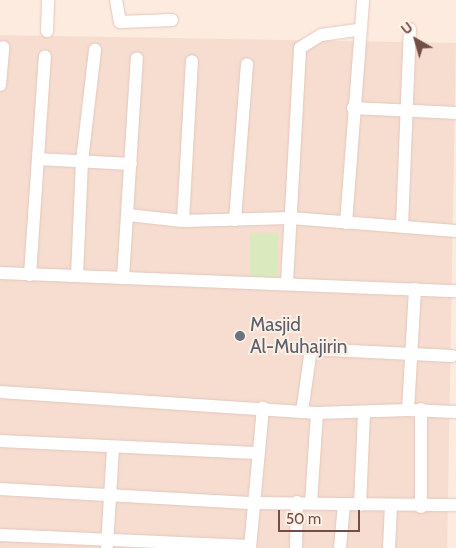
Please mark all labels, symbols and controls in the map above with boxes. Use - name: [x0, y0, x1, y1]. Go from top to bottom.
- north arrow: [391, 15, 441, 65]
- text: U: [397, 18, 416, 38]
- place label: Masjid Al-Muhajirin: [250, 314, 347, 358]
- marker: Masjid Al-Muhajirin: [234, 330, 246, 342]
- scale bar: [281, 500, 364, 532]
- text: 50 m: [286, 510, 321, 528]

